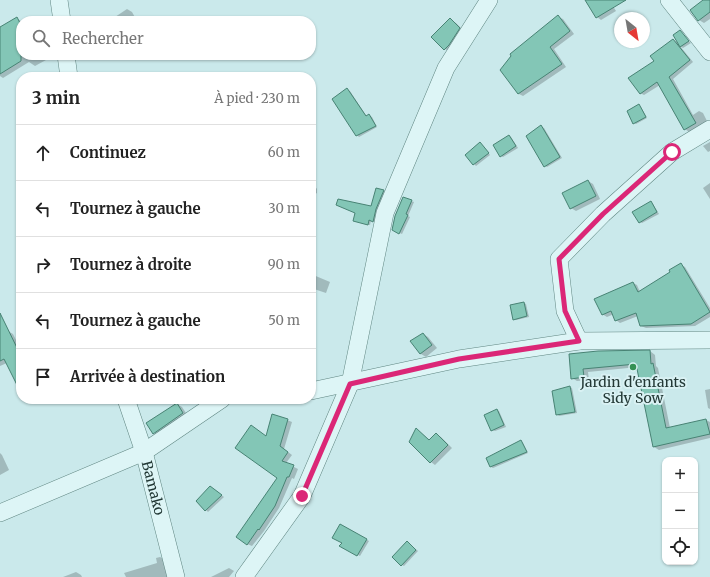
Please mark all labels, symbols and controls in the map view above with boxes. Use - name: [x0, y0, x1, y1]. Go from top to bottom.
- north arrow: [614, 12, 650, 48]
- search box: [16, 16, 316, 60]
- icon: search: [30, 27, 52, 49]
- text: Rechercher: [62, 29, 144, 48]
- text: 3 min: [32, 87, 80, 109]
- text: À pied · 230 m: [214, 90, 300, 107]
- icon: ahead: [32, 142, 54, 164]
- text: Continuez: [70, 143, 146, 162]
- route start: [663, 143, 681, 161]
- text: 60 m: [268, 144, 300, 161]
- icon: left: [32, 198, 54, 220]
- text: Tournez à gauche: [70, 199, 201, 218]
- text: 30 m: [268, 200, 300, 217]
- icon: right: [32, 254, 54, 276]
- text: Tournez à droite: [70, 255, 191, 274]
- text: 90 m: [268, 256, 300, 273]
- icon: left: [32, 310, 54, 332]
- text: Tournez à gauche: [70, 311, 201, 330]
- text: 50 m: [268, 312, 300, 329]
- marker: Jardin d'enfants Sidy Sow: [628, 362, 638, 372]
- icon: arrive: [32, 366, 54, 388]
- text: Arrivée à destination: [70, 367, 225, 386]
- place label: Jardin d'enfants Sidy Sow: [579, 373, 686, 407]
- map controls: [662, 457, 698, 565]
- button: +: [662, 457, 698, 493]
- street label: Bamako: [138, 459, 169, 517]
- route end: [293, 487, 311, 505]
- button: −: [662, 493, 698, 529]
- button: locate: [662, 529, 698, 565]

